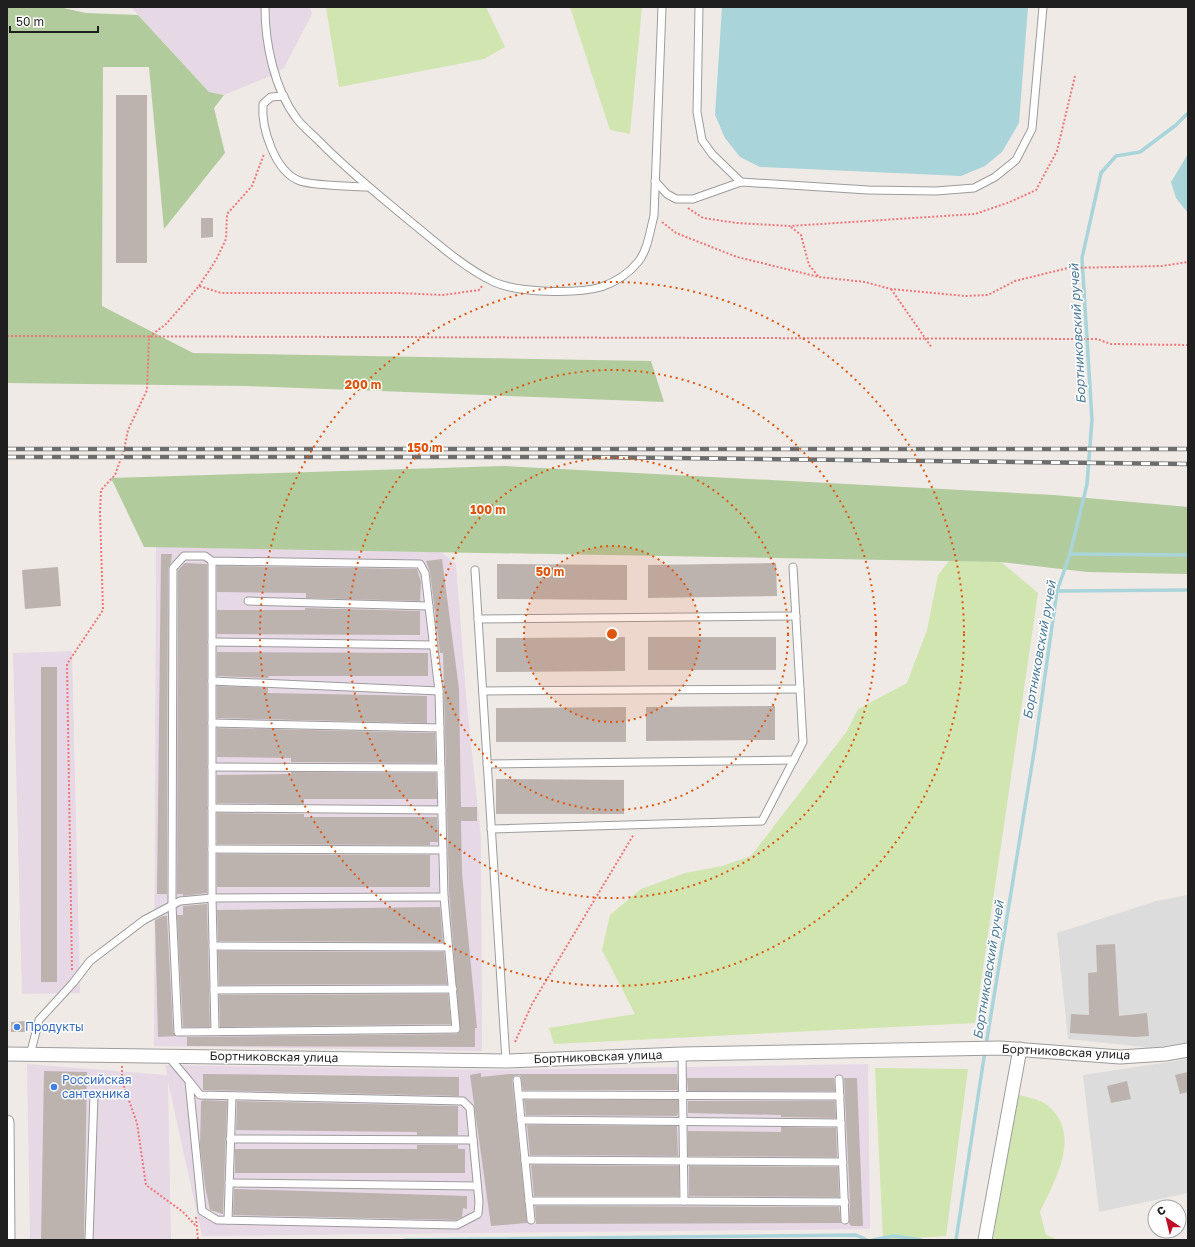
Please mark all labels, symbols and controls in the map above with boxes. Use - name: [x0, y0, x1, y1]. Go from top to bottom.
- scale bar: [10, 8, 98, 34]
- text: 50 m: [16, 14, 44, 29]
- water label: Бортниковский ручей: [1065, 262, 1089, 405]
- text: 200 m: [345, 377, 381, 392]
- text: 150 m: [408, 440, 442, 455]
- text: 100 m: [470, 502, 506, 517]
- text: 50 m: [536, 564, 564, 579]
- water label: Бортниковский ручей: [1019, 578, 1059, 721]
- centre of rings: [605, 627, 619, 641]
- water label: Бортниковский ручей: [969, 898, 1007, 1041]
- place label: Продукты: [25, 1019, 84, 1034]
- marker: Продукты: [12, 1022, 22, 1032]
- street label: Бортниковская улица: [1001, 1041, 1131, 1062]
- street label: Бортниковская улица: [533, 1047, 663, 1066]
- street label: Бортниковская улица: [210, 1048, 338, 1065]
- place label: Российская сантехника: [62, 1072, 132, 1101]
- marker: Российская сантехника: [49, 1082, 59, 1092]
- north arrow: [1147, 1199, 1187, 1239]
- text: С: [1154, 1203, 1168, 1218]

